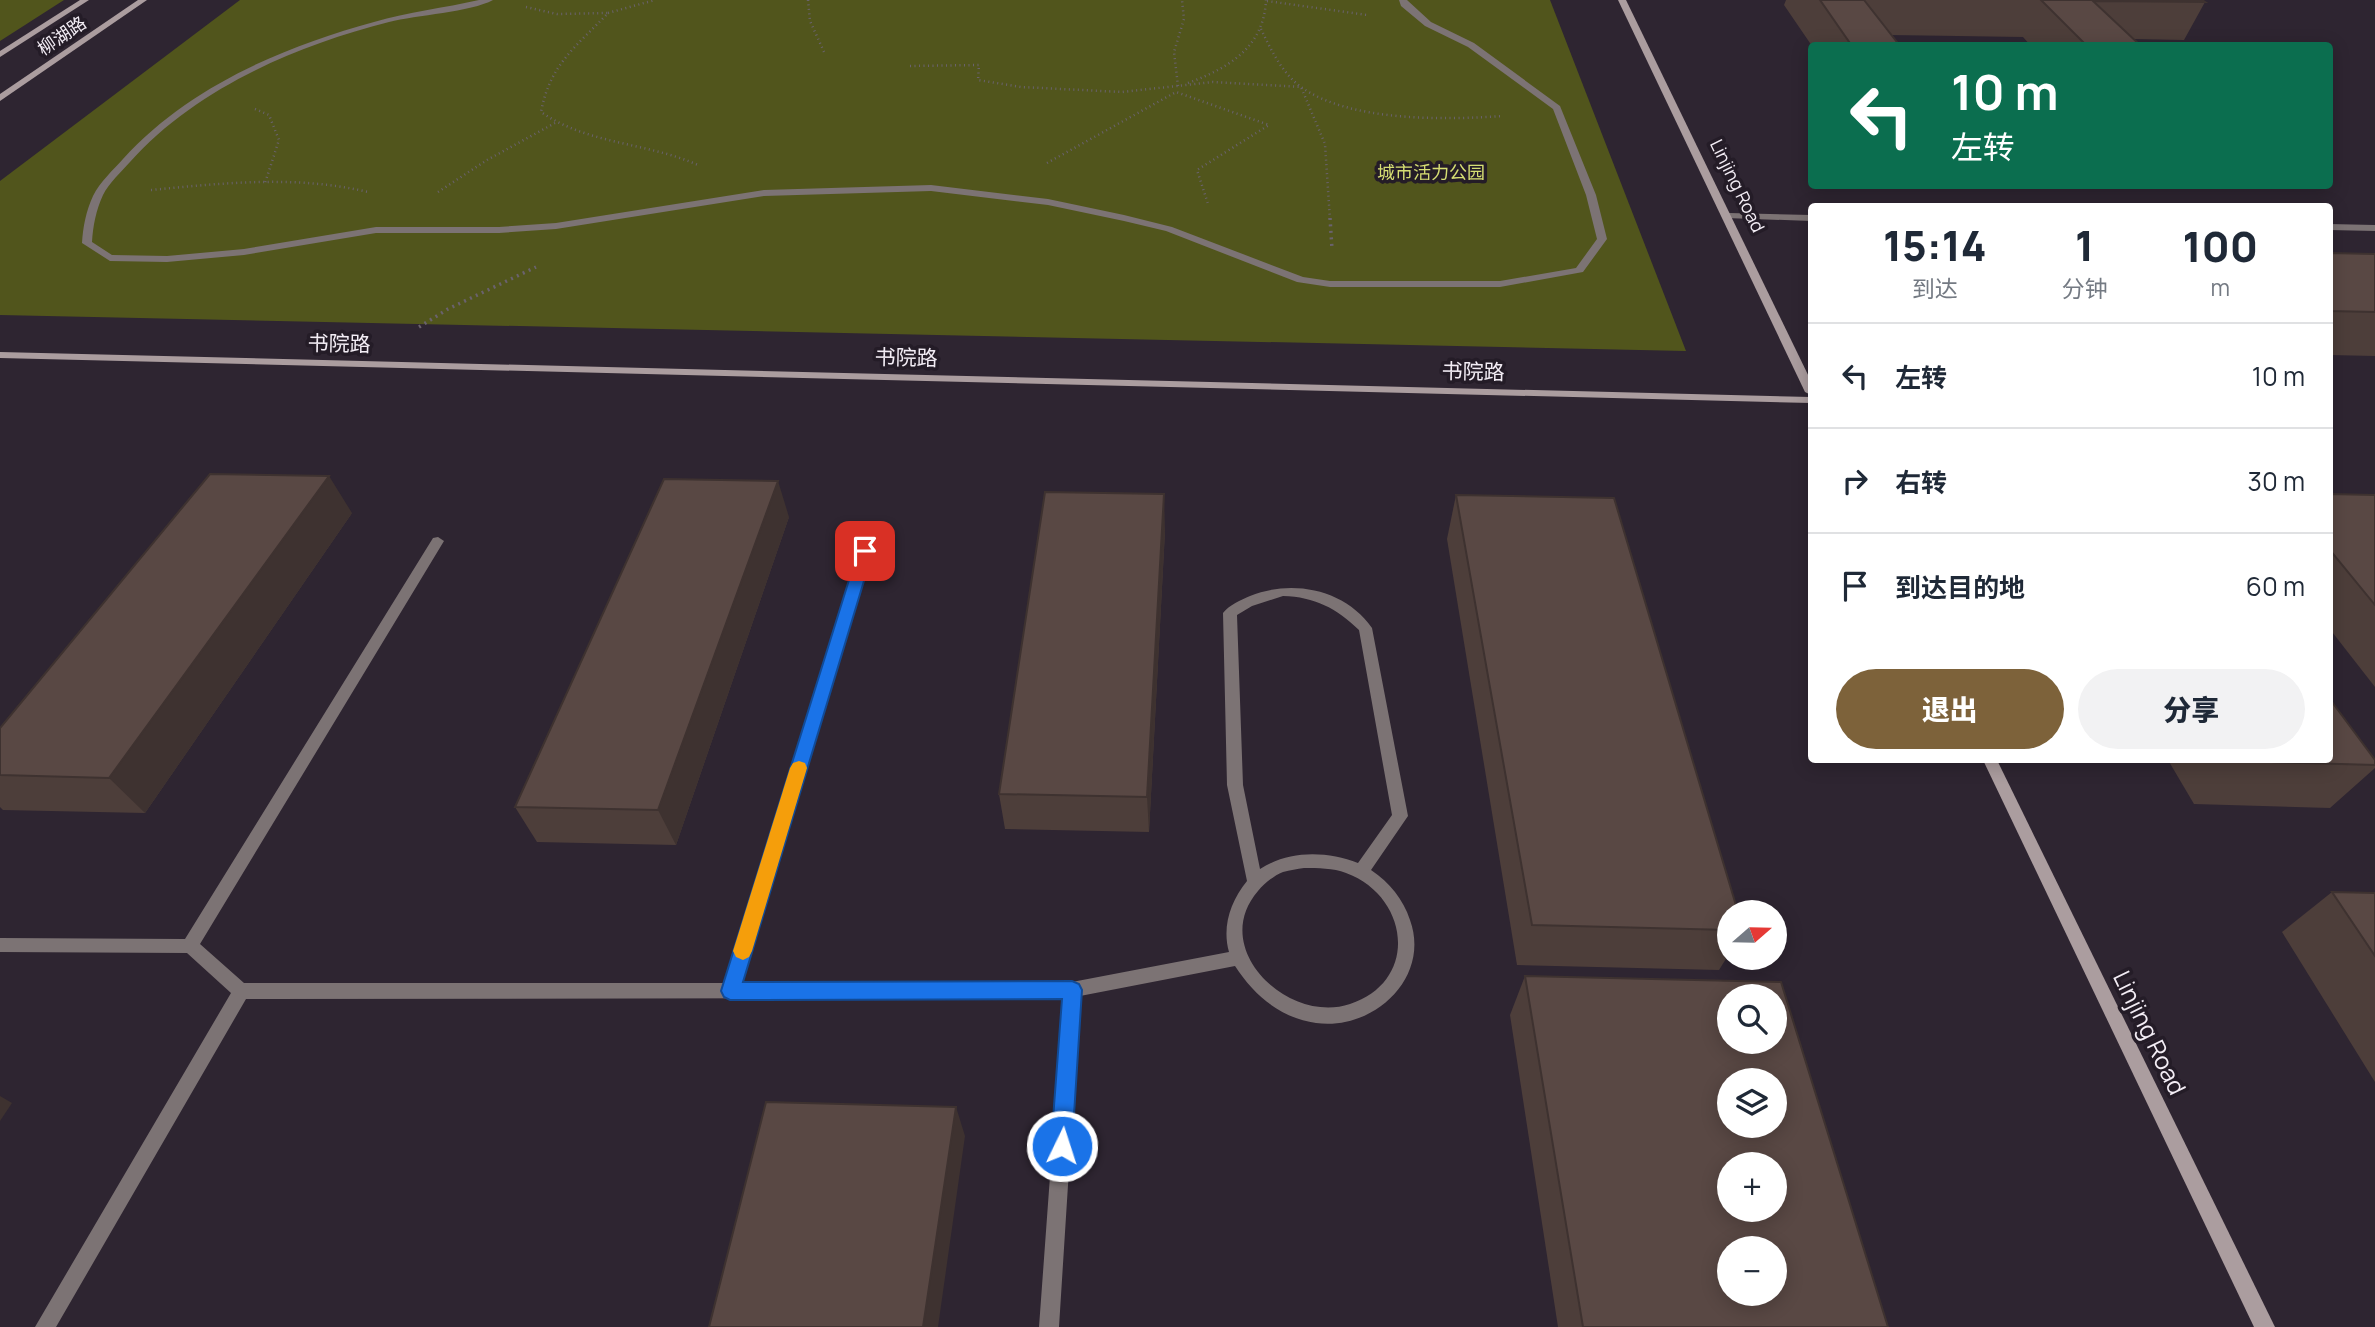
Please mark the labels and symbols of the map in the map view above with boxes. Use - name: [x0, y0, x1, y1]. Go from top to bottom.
- street label: 柳湖路: [32, 10, 91, 60]
- street label: Linjing Road: [1705, 135, 1771, 236]
- park label: 城市活力公园: [1377, 160, 1485, 184]
- street label: 书院路: [307, 328, 371, 358]
- street label: 书院路: [874, 342, 938, 372]
- street label: 书院路: [1441, 356, 1505, 386]
- pin: [835, 521, 895, 581]
- north arrow: [1717, 900, 1787, 970]
- street label: Linjing Road: [2106, 965, 2195, 1100]
- position arrow: [1025, 1109, 1099, 1183]

